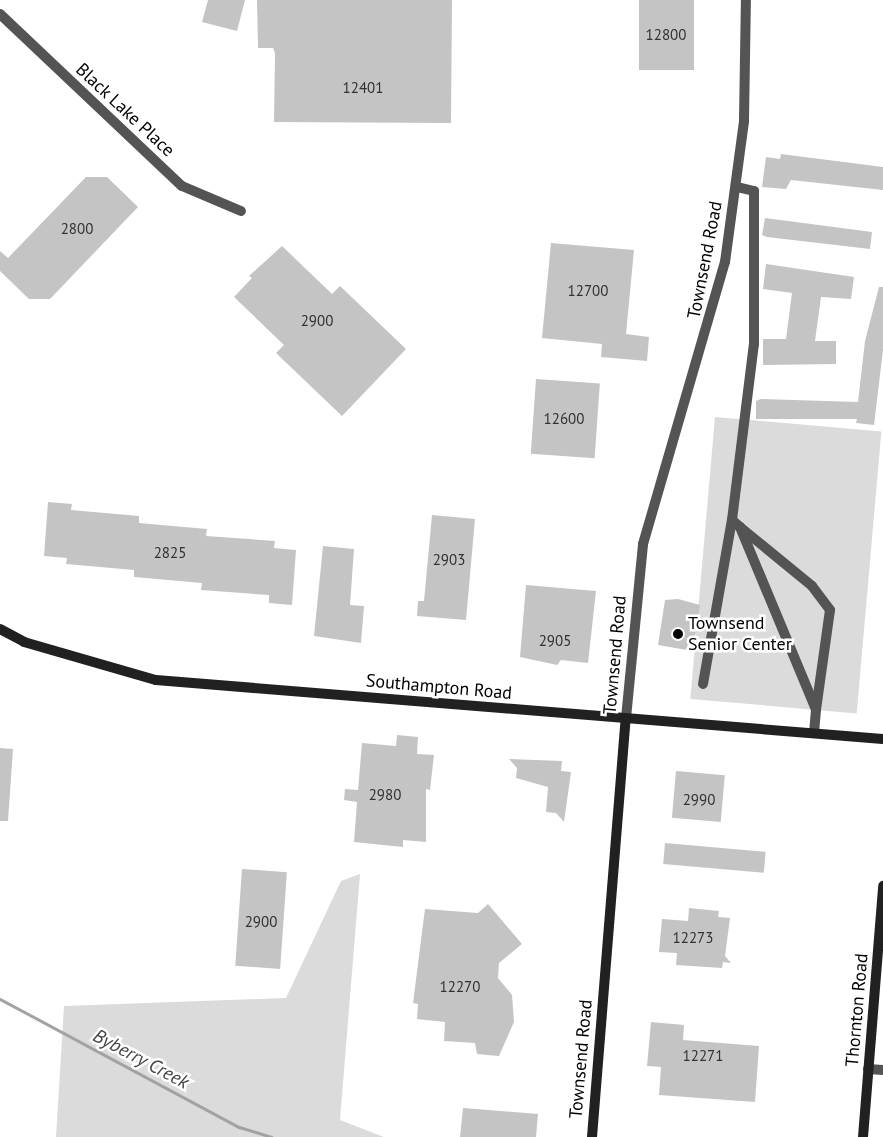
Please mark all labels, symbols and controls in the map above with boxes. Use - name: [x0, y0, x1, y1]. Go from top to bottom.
- house number: 12800: [646, 26, 686, 44]
- street label: Black Lake Place: [71, 59, 179, 161]
- house number: 12401: [343, 79, 383, 97]
- street label: Townsend Road: [683, 199, 727, 321]
- house number: 2800: [61, 220, 93, 238]
- house number: 12700: [568, 282, 608, 300]
- house number: 2900: [301, 312, 333, 330]
- house number: 12600: [544, 410, 584, 428]
- house number: 2825: [154, 544, 186, 562]
- house number: 2903: [433, 551, 465, 569]
- street label: Townsend Road: [599, 595, 631, 715]
- place label: Townsend Senior Center: [688, 613, 792, 656]
- marker: Townsend Senior Center: [672, 628, 684, 640]
- house number: 2905: [539, 632, 571, 650]
- street label: Southampton Road: [365, 670, 513, 704]
- house number: 2980: [369, 786, 401, 804]
- house number: 2990: [683, 791, 715, 809]
- house number: 2900: [245, 913, 277, 931]
- house number: 12273: [673, 929, 713, 947]
- street label: Thornton Road: [841, 952, 873, 1068]
- house number: 12270: [440, 978, 480, 996]
- street label: Townsend Road: [565, 999, 597, 1119]
- water label: Byberry Creek: [89, 1024, 193, 1094]
- house number: 12271: [683, 1047, 723, 1065]

